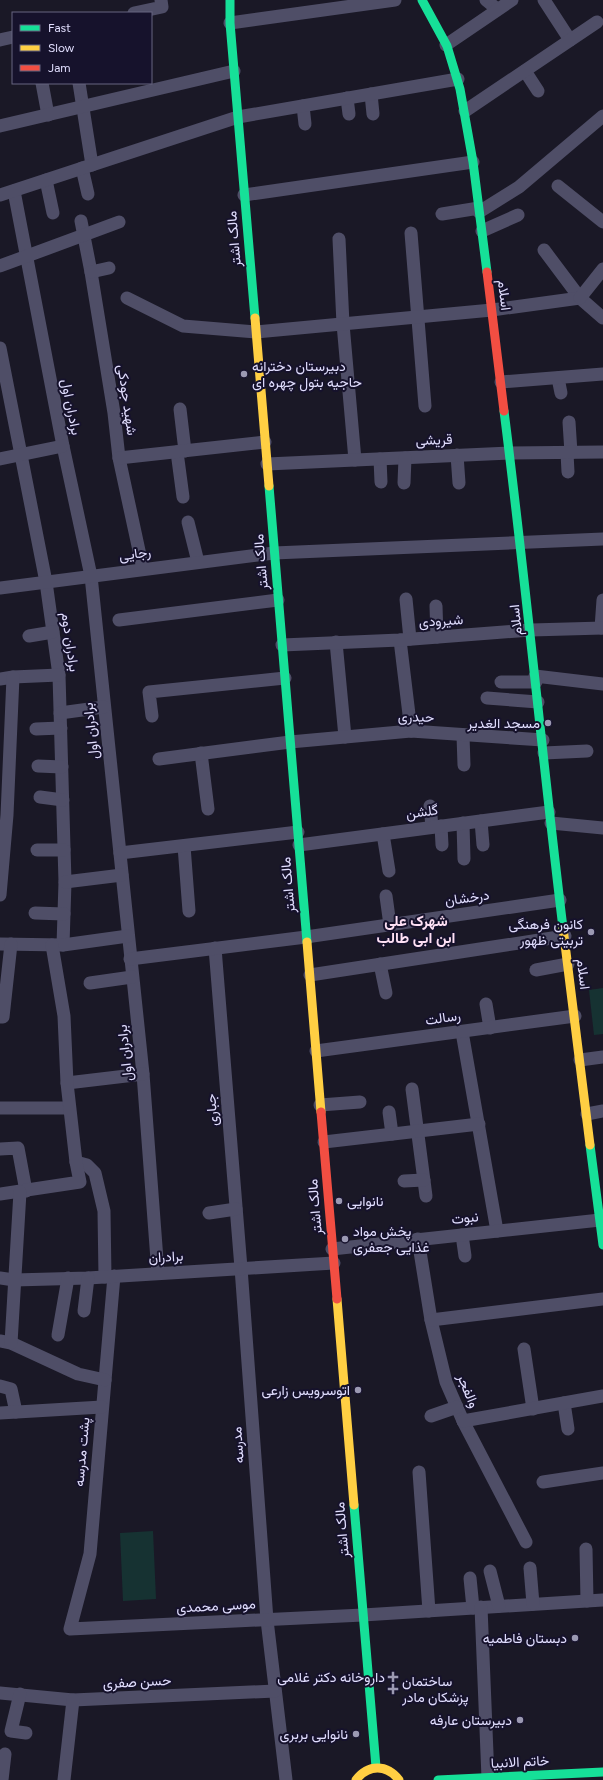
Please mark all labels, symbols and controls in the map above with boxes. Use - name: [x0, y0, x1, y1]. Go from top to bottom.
- legend: [12, 12, 152, 84]
- text: Fast: [48, 21, 71, 35]
- text: Slow: [48, 41, 75, 55]
- text: Jam: [48, 61, 71, 75]
- street label: مالک اشتر: [223, 210, 245, 269]
- street label: اسلام: [494, 279, 514, 311]
- place label: دبیرستان دخترانه حاجیه بتول چهره ای: [252, 358, 362, 392]
- street label: شهید جودکی: [114, 363, 140, 437]
- marker: دبیرستان دخترانه حاجیه بتول چهره ای: [239, 369, 249, 379]
- street label: برادران اول: [56, 377, 85, 437]
- street label: قریشی: [415, 431, 453, 449]
- street label: مالک اشتر: [250, 533, 272, 592]
- street label: رجایی: [118, 544, 152, 564]
- street label: اسلام: [506, 604, 526, 636]
- street label: برادران دوم: [57, 611, 83, 673]
- street label: شیرودی: [418, 611, 464, 631]
- street label: برادران اول: [80, 702, 103, 760]
- street label: حیدری: [398, 708, 434, 726]
- place label: مسجد الغدیر: [466, 715, 540, 732]
- marker: مسجد الغدیر: [543, 718, 553, 728]
- street label: گلشن: [405, 801, 439, 823]
- street label: مالک اشتر: [277, 856, 299, 915]
- street label: درخشان: [444, 886, 491, 910]
- district label: شهرک علی ابن ابی طالب: [377, 912, 455, 947]
- place label: کانون فرهنگی تربیتی ظهور: [509, 916, 583, 949]
- marker: کانون فرهنگی تربیتی ظهور: [586, 927, 596, 937]
- street label: اسلام: [573, 958, 593, 990]
- street label: رسالت: [424, 1007, 462, 1029]
- street label: برادران اول: [114, 1024, 137, 1082]
- street label: جباری: [202, 1093, 222, 1127]
- street label: مالک اشتر: [304, 1178, 326, 1237]
- place label: نانوایی: [347, 1193, 383, 1210]
- marker: نانوایی: [334, 1196, 344, 1206]
- street label: نبوت: [451, 1208, 479, 1228]
- place label: پخش مواد غذایی جعفری: [353, 1223, 429, 1256]
- marker: پخش مواد غذایی جعفری: [340, 1234, 350, 1244]
- street label: برادران: [148, 1248, 184, 1266]
- street label: والفجر: [453, 1370, 483, 1411]
- place label: اتوسرویس زارعی: [261, 1382, 350, 1399]
- marker: اتوسرویس زارعی: [353, 1385, 363, 1395]
- street label: پشت مدرسه: [71, 1417, 94, 1487]
- street label: مدرسه: [228, 1426, 248, 1464]
- street label: مالک اشتر: [331, 1501, 353, 1560]
- street label: موسی محمدی: [176, 1595, 256, 1617]
- place label: دبستان فاطمیه: [483, 1630, 567, 1647]
- marker: دبستان فاطمیه: [570, 1633, 580, 1643]
- place label: داروخانه دکتر غلامی: [277, 1669, 385, 1686]
- street label: حسن صفری: [102, 1672, 172, 1692]
- marker: داروخانه دکتر غلامی: [388, 1672, 398, 1682]
- place label: ساختمان پزشکان مادر: [401, 1673, 469, 1707]
- marker: ساختمان پزشکان مادر: [387, 1683, 399, 1695]
- place label: دبیرستان عارفه: [430, 1712, 512, 1729]
- marker: دبیرستان عارفه: [515, 1715, 525, 1725]
- place label: نانوایی بربری: [279, 1726, 348, 1743]
- marker: نانوایی بربری: [351, 1729, 361, 1739]
- street label: خاتم الانبیا: [490, 1752, 550, 1772]

